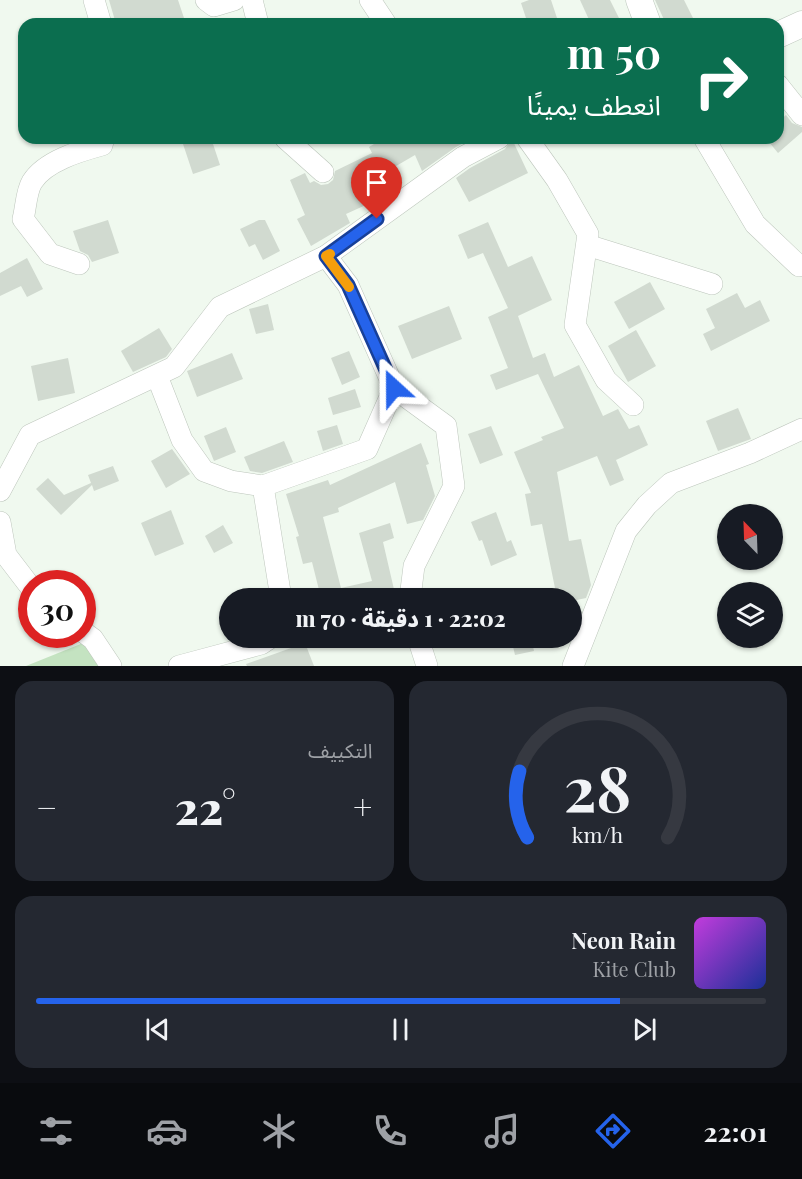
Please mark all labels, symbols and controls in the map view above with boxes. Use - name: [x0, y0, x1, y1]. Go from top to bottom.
- text: 50 m: [567, 24, 661, 80]
- icon: right: [682, 42, 760, 120]
- text: انعطف يمينًا: [527, 86, 661, 122]
- pin: [351, 157, 402, 219]
- icon: arrive: [360, 166, 393, 199]
- position arrow: [362, 356, 426, 420]
- north arrow: [717, 504, 783, 570]
- map controls: [717, 504, 783, 648]
- speed limit sign: 30: [18, 570, 96, 648]
- button: layers: [717, 582, 783, 648]
- text: 22:02 · 1 دقيقة · 70 m: [295, 603, 506, 633]
- text: التكييف: [308, 736, 373, 763]
- text: 28: [564, 744, 632, 828]
- text: 22°: [175, 776, 236, 836]
- text: −: [36, 784, 57, 828]
- text: +: [353, 784, 372, 828]
- text: km/h: [572, 820, 624, 848]
- text: Neon Rain: [571, 925, 676, 955]
- text: Kite Club: [593, 955, 676, 982]
- icon: previous: [141, 1013, 174, 1046]
- icon: pause: [384, 1013, 417, 1046]
- icon: next: [628, 1013, 661, 1046]
- icon: filters: [35, 1110, 77, 1152]
- icon: car: [146, 1110, 188, 1152]
- icon: climate: [258, 1110, 300, 1152]
- icon: phone: [369, 1110, 411, 1152]
- icon: music: [481, 1110, 523, 1152]
- icon: directions: [592, 1110, 634, 1152]
- text: 22:01: [703, 1113, 767, 1149]

